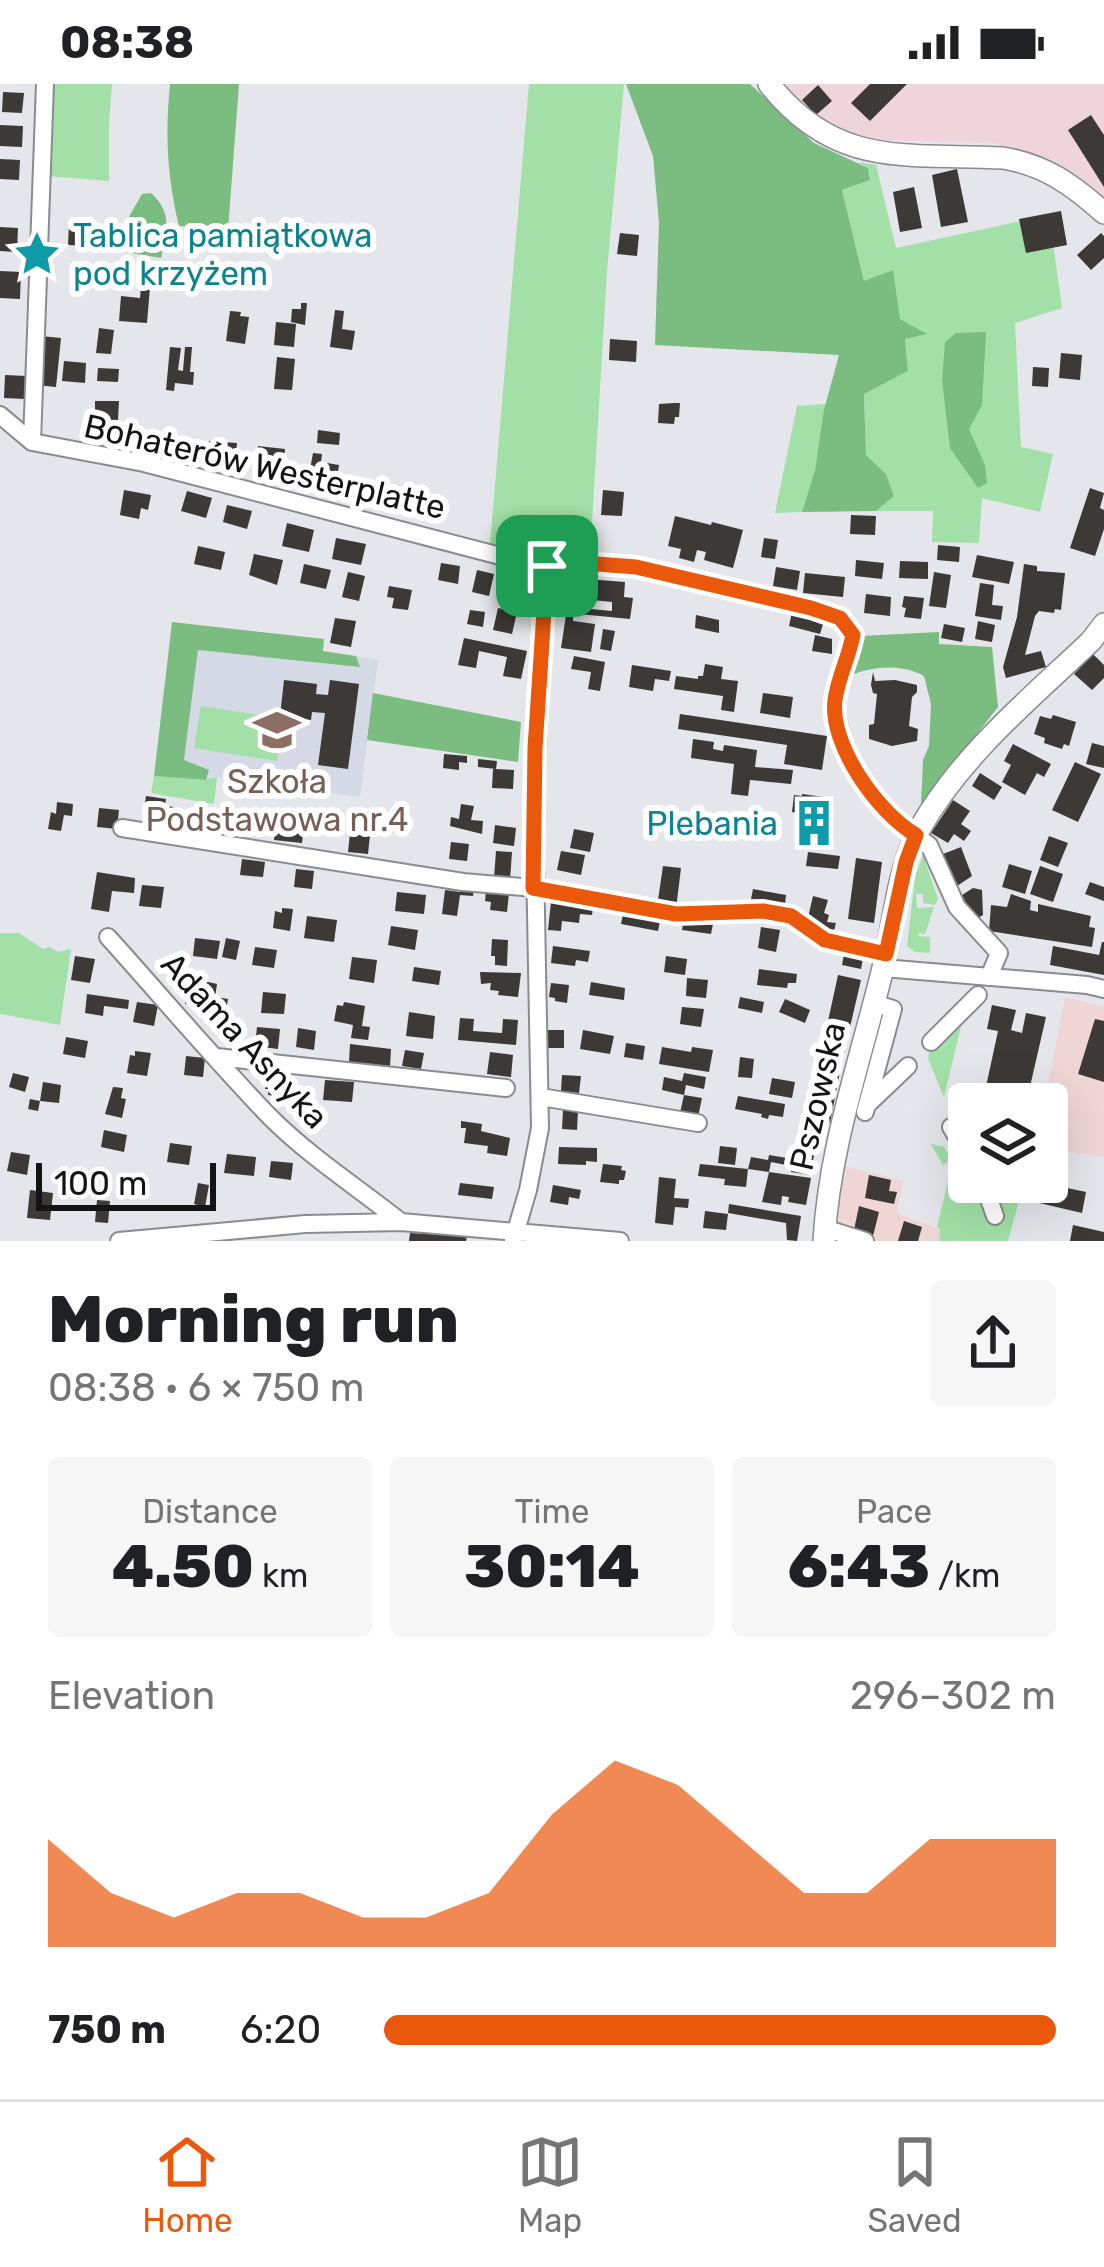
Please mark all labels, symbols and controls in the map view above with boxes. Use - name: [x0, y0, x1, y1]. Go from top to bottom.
- text: 08:38: [60, 16, 194, 69]
- place label: Tablica pamiątkowa pod krzyżem: [73, 216, 373, 293]
- place icon: Tablica pamiątkowa pod krzyżem: [12, 229, 62, 279]
- street label: Bohaterów Westerplatte: [80, 406, 449, 527]
- pin: [496, 515, 598, 617]
- icon: arrive: [514, 533, 580, 599]
- school or university icon: Szkoła Podstawowa nr.4: [252, 705, 302, 755]
- place label: Szkoła Podstawowa nr.4: [145, 762, 409, 839]
- building icon: Plebania: [789, 798, 839, 848]
- place label: Plebania: [646, 804, 778, 843]
- street label: Adama Asnyka: [153, 944, 336, 1136]
- street label: Pszowska: [782, 1018, 853, 1174]
- map controls: [948, 1083, 1068, 1203]
- button: layers: [948, 1083, 1068, 1203]
- scale bar: [36, 1157, 216, 1210]
- text: 100 m: [54, 1164, 147, 1203]
- text: Morning run: [48, 1280, 459, 1359]
- button: share: [930, 1280, 1056, 1406]
- text: 08:38 · 6 × 750 m: [48, 1365, 364, 1411]
- text: Distance: [142, 1492, 278, 1531]
- text: Time: [515, 1492, 589, 1531]
- text: Pace: [856, 1492, 932, 1531]
- text: 4.50: [112, 1531, 254, 1602]
- text: 30:14: [464, 1531, 640, 1602]
- text: 6:43: [788, 1531, 930, 1602]
- text: km: [254, 1556, 308, 1595]
- text: /km: [930, 1556, 1000, 1595]
- text: Elevation: [48, 1673, 215, 1719]
- text: 296–302 m: [850, 1673, 1056, 1719]
- text: 750 m: [48, 2007, 166, 2053]
- text: 6:20: [240, 2007, 321, 2053]
- tab: Home: [142, 2129, 233, 2240]
- tab: Map: [517, 2129, 583, 2240]
- tab: Saved: [868, 2129, 962, 2240]

